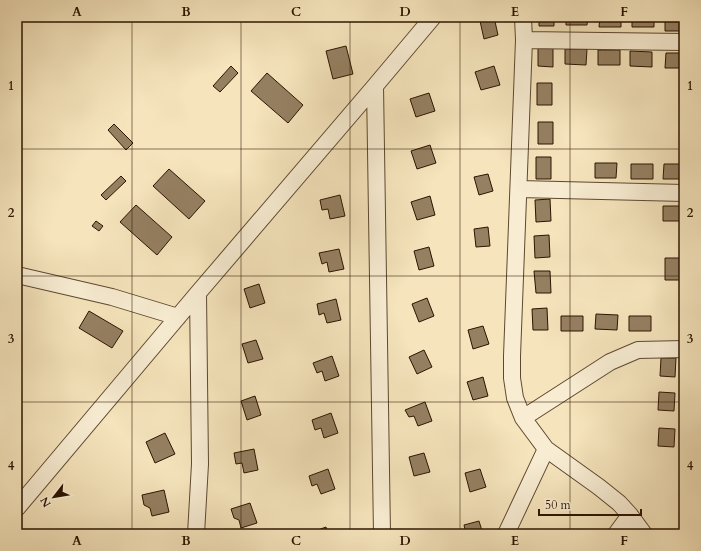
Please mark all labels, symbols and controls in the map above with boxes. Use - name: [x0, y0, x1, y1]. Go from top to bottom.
- text: A: [72, 3, 82, 21]
- text: B: [181, 3, 191, 21]
- text: C: [291, 3, 301, 21]
- text: D: [399, 3, 411, 21]
- text: E: [511, 3, 519, 21]
- text: F: [620, 3, 628, 21]
- text: 1: [8, 77, 14, 95]
- text: 1: [687, 77, 693, 95]
- text: 2: [8, 204, 15, 222]
- text: 2: [687, 204, 694, 222]
- text: 3: [8, 330, 15, 348]
- text: 3: [687, 330, 694, 348]
- text: 4: [8, 457, 15, 475]
- text: 4: [687, 457, 694, 475]
- north arrow: [34, 477, 74, 517]
- scale bar: [539, 491, 641, 517]
- text: N: [37, 494, 55, 510]
- text: 50 m: [545, 497, 572, 513]
- text: A: [72, 532, 82, 550]
- text: B: [181, 532, 191, 550]
- text: C: [291, 532, 301, 550]
- text: D: [399, 532, 411, 550]
- text: E: [511, 532, 519, 550]
- text: F: [620, 532, 628, 550]

